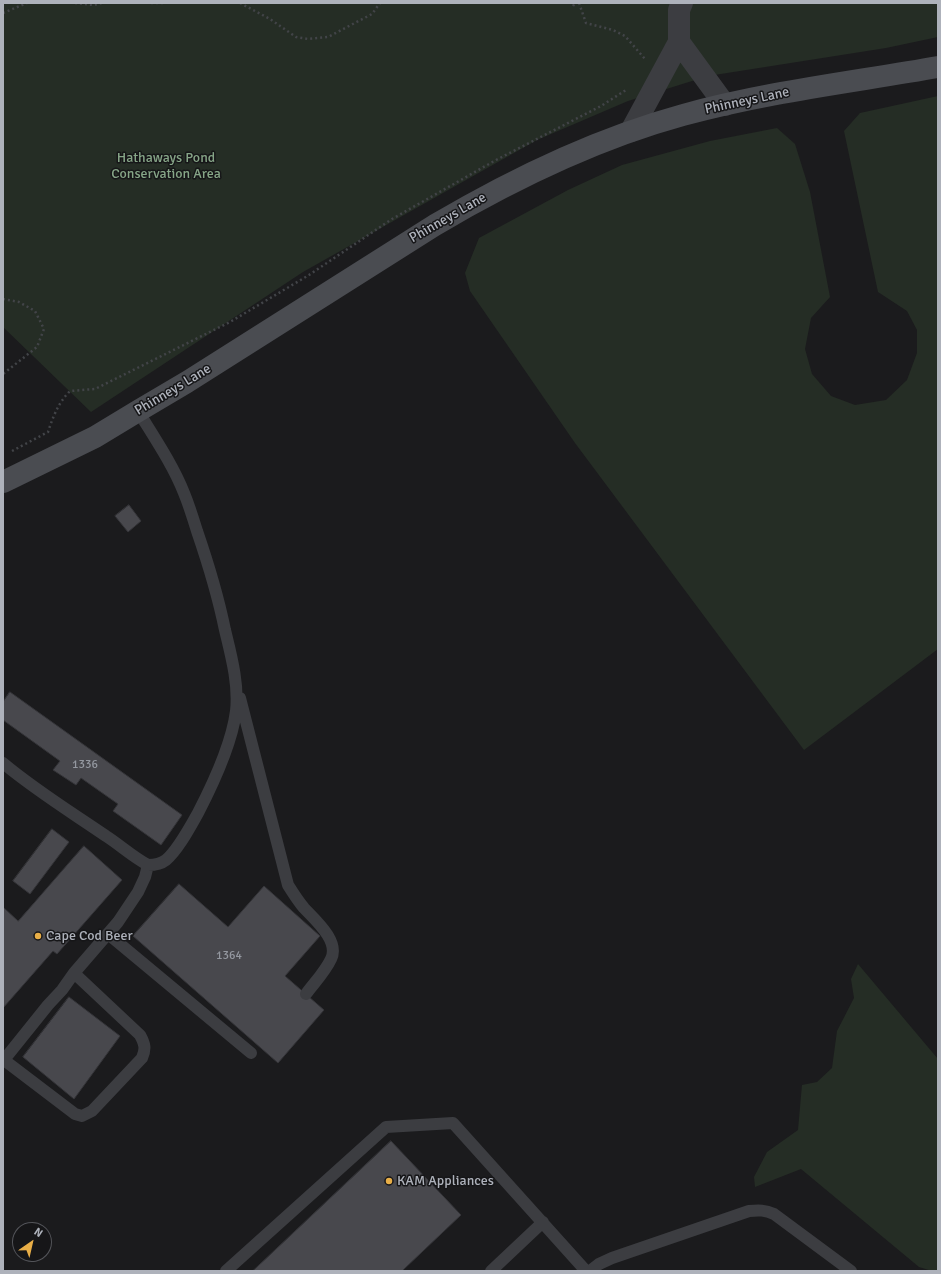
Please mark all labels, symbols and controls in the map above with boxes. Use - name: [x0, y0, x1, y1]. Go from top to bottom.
- street label: Phinneys Lane: [703, 84, 791, 118]
- park label: Hathaways Pond Conservation Area: [111, 150, 221, 182]
- street label: Phinneys Lane: [407, 189, 489, 247]
- street label: Phinneys Lane: [132, 361, 214, 419]
- house number: 1336: [72, 758, 98, 772]
- place label: Cape Cod Beer: [46, 928, 133, 944]
- marker: Cape Cod Beer: [33, 931, 43, 941]
- house number: 1364: [216, 949, 242, 963]
- place label: KAM Appliances: [397, 1173, 494, 1189]
- marker: KAM Appliances: [384, 1176, 394, 1186]
- north arrow: [12, 1222, 52, 1262]
- text: N: [32, 1225, 45, 1240]

